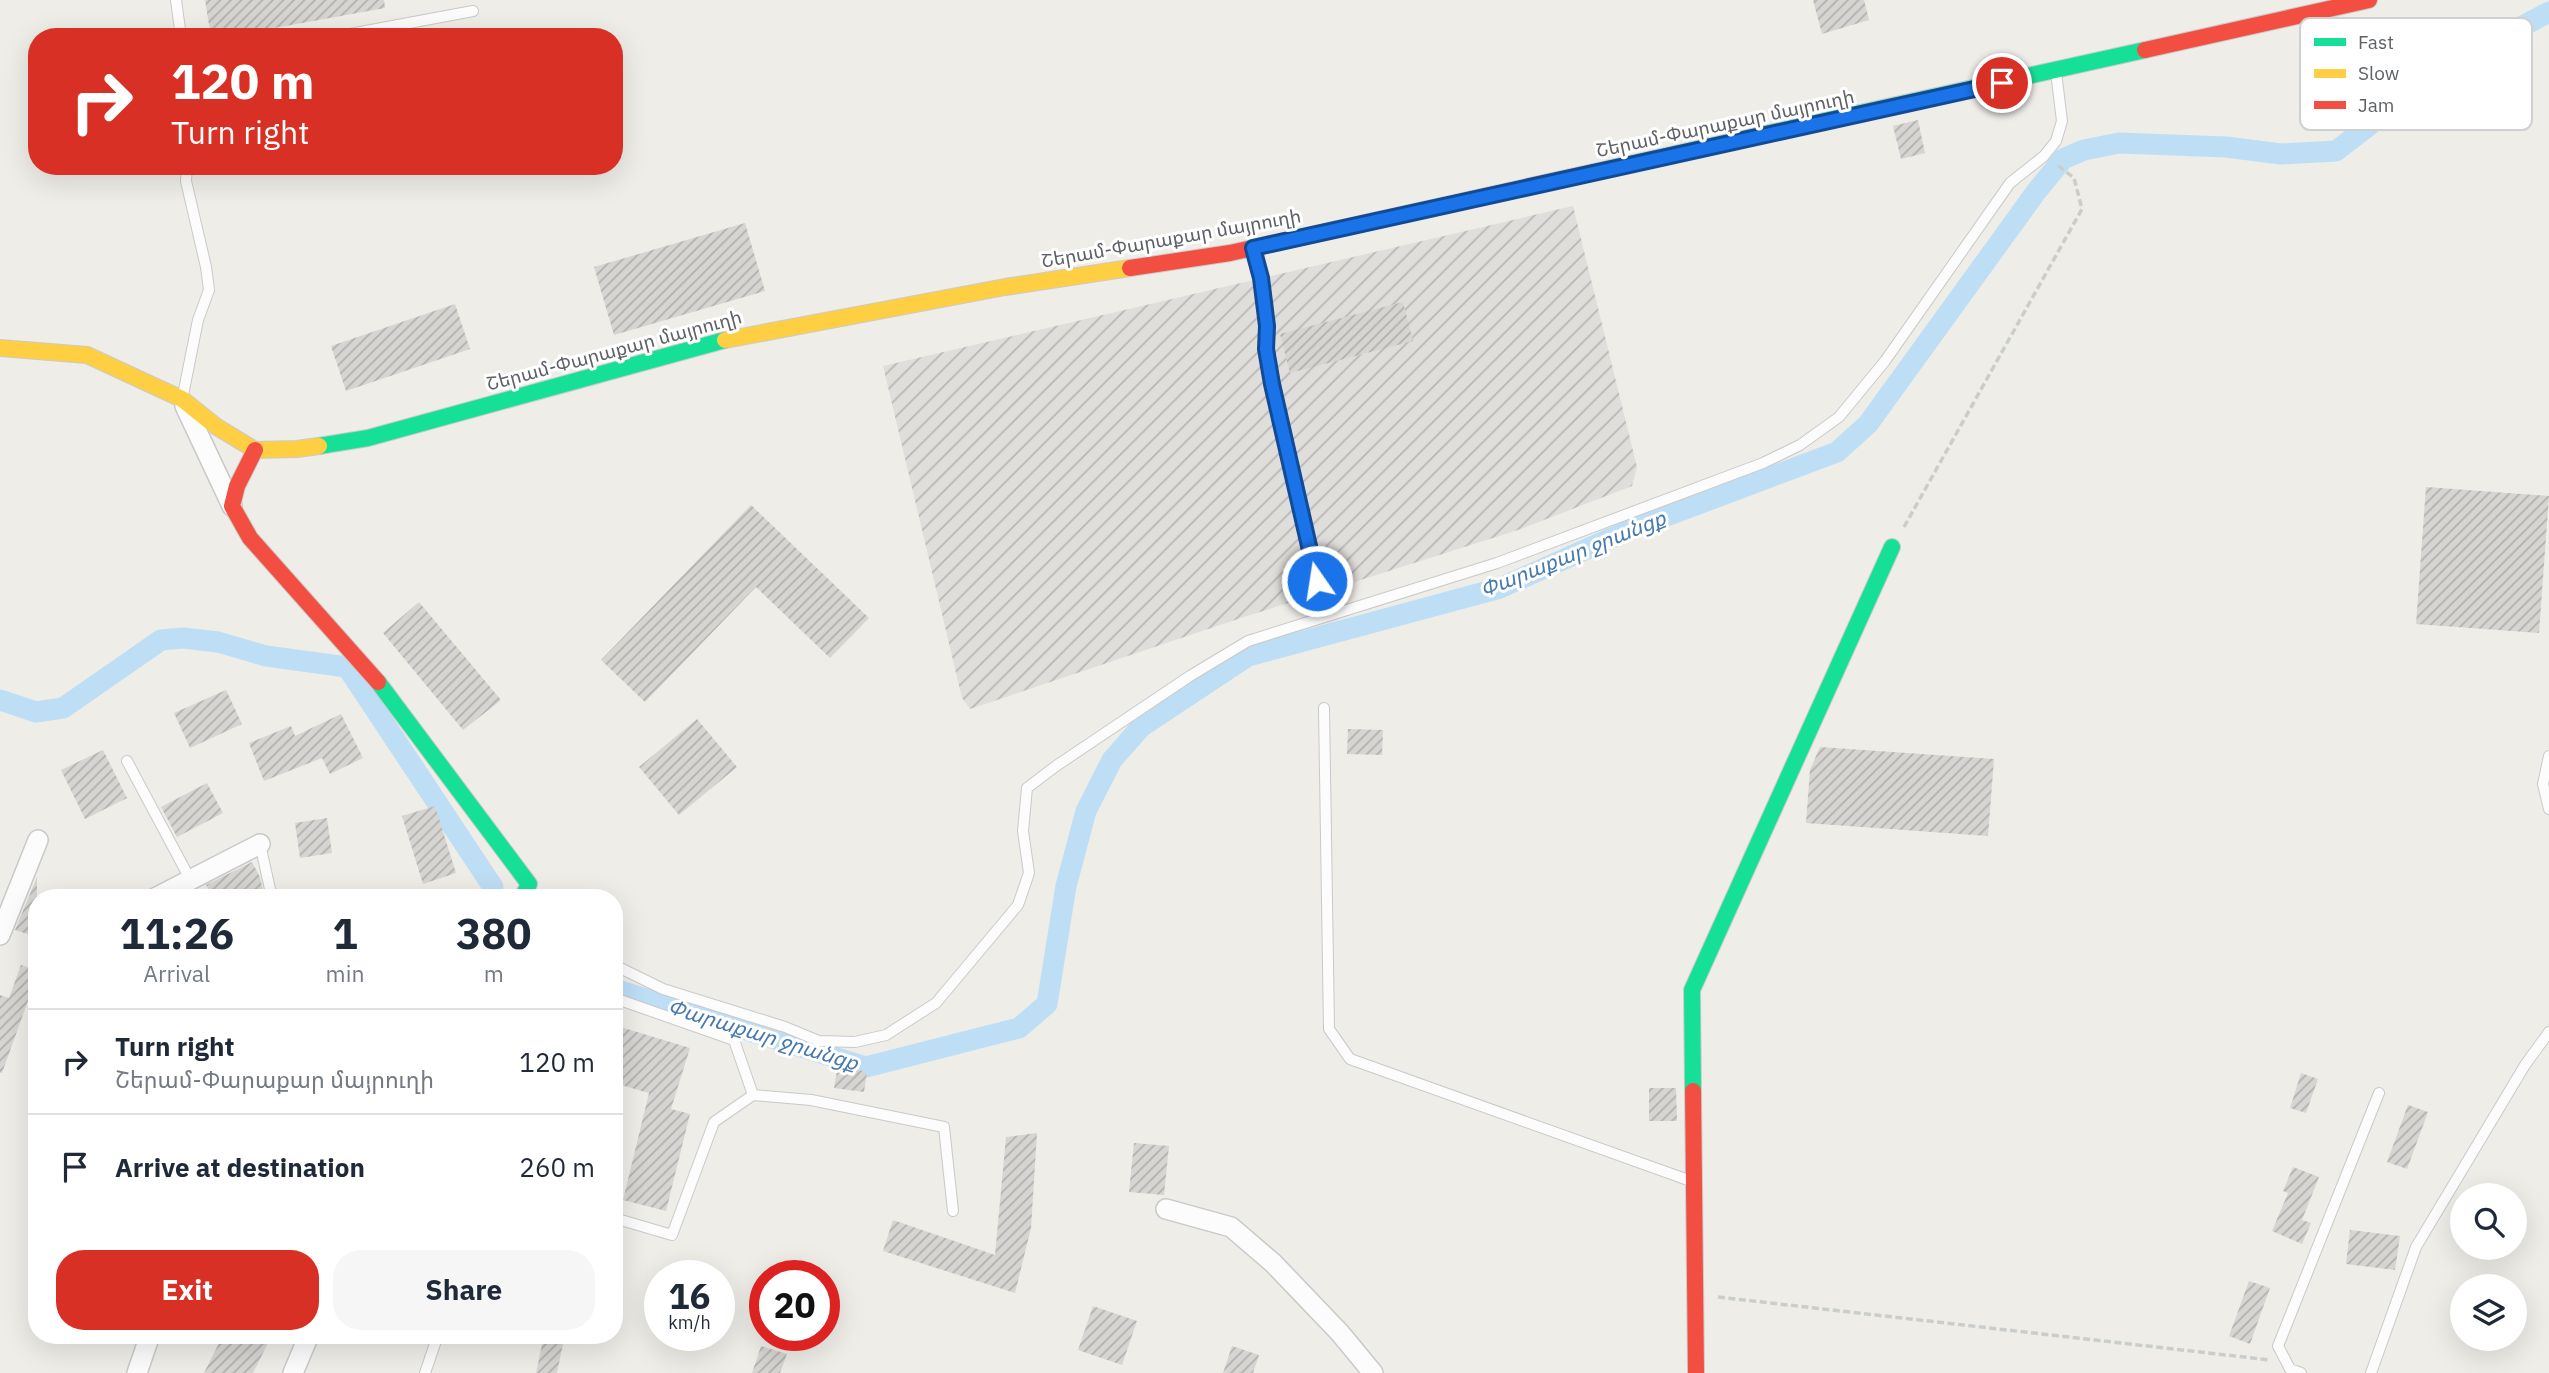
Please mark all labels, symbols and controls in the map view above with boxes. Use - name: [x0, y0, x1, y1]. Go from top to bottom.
- legend: [2300, 18, 2532, 130]
- text: Fast: [2358, 30, 2394, 54]
- text: 120 m: [171, 49, 315, 112]
- pin: [1972, 53, 2032, 113]
- icon: right: [56, 56, 147, 147]
- text: Slow: [2358, 61, 2399, 85]
- icon: arrive: [1983, 64, 2021, 102]
- street label: Շերամ-Փարաքար մայրուղի: [1594, 84, 1856, 162]
- text: Jam: [2358, 93, 2394, 117]
- text: Turn right: [171, 111, 309, 153]
- street label: Շերամ-Փարաքար մայրուղի: [1039, 203, 1303, 273]
- street label: Շերամ-Փարաքար մայրուղի: [484, 304, 744, 396]
- water label: Փարաքար ջրանցք: [1476, 503, 1671, 603]
- position arrow: [1280, 544, 1354, 618]
- text: 11:26: [119, 906, 234, 961]
- text: 1: [332, 906, 358, 961]
- text: 380: [456, 906, 532, 961]
- text: Arrival: [143, 958, 210, 988]
- text: min: [326, 958, 364, 988]
- text: m: [484, 958, 504, 988]
- water label: Փարաքար ջրանցք: [665, 992, 863, 1077]
- text: Turn right: [115, 1029, 234, 1063]
- icon: right: [56, 1043, 94, 1081]
- text: 120 m: [519, 1045, 595, 1079]
- text: Շերամ-Փարաքար մայրուղի: [115, 1064, 434, 1094]
- icon: arrive: [56, 1148, 94, 1186]
- text: Arrive at destination: [115, 1150, 365, 1184]
- text: 260 m: [519, 1150, 595, 1184]
- map controls: [2450, 1183, 2527, 1351]
- button: search: [2450, 1183, 2527, 1260]
- button: Exit: [56, 1250, 319, 1330]
- button: Share: [333, 1250, 595, 1330]
- speed limit sign: 20: [749, 1260, 840, 1351]
- text: 16: [668, 1273, 711, 1319]
- button: layers: [2450, 1274, 2527, 1351]
- text: km/h: [668, 1311, 711, 1334]

